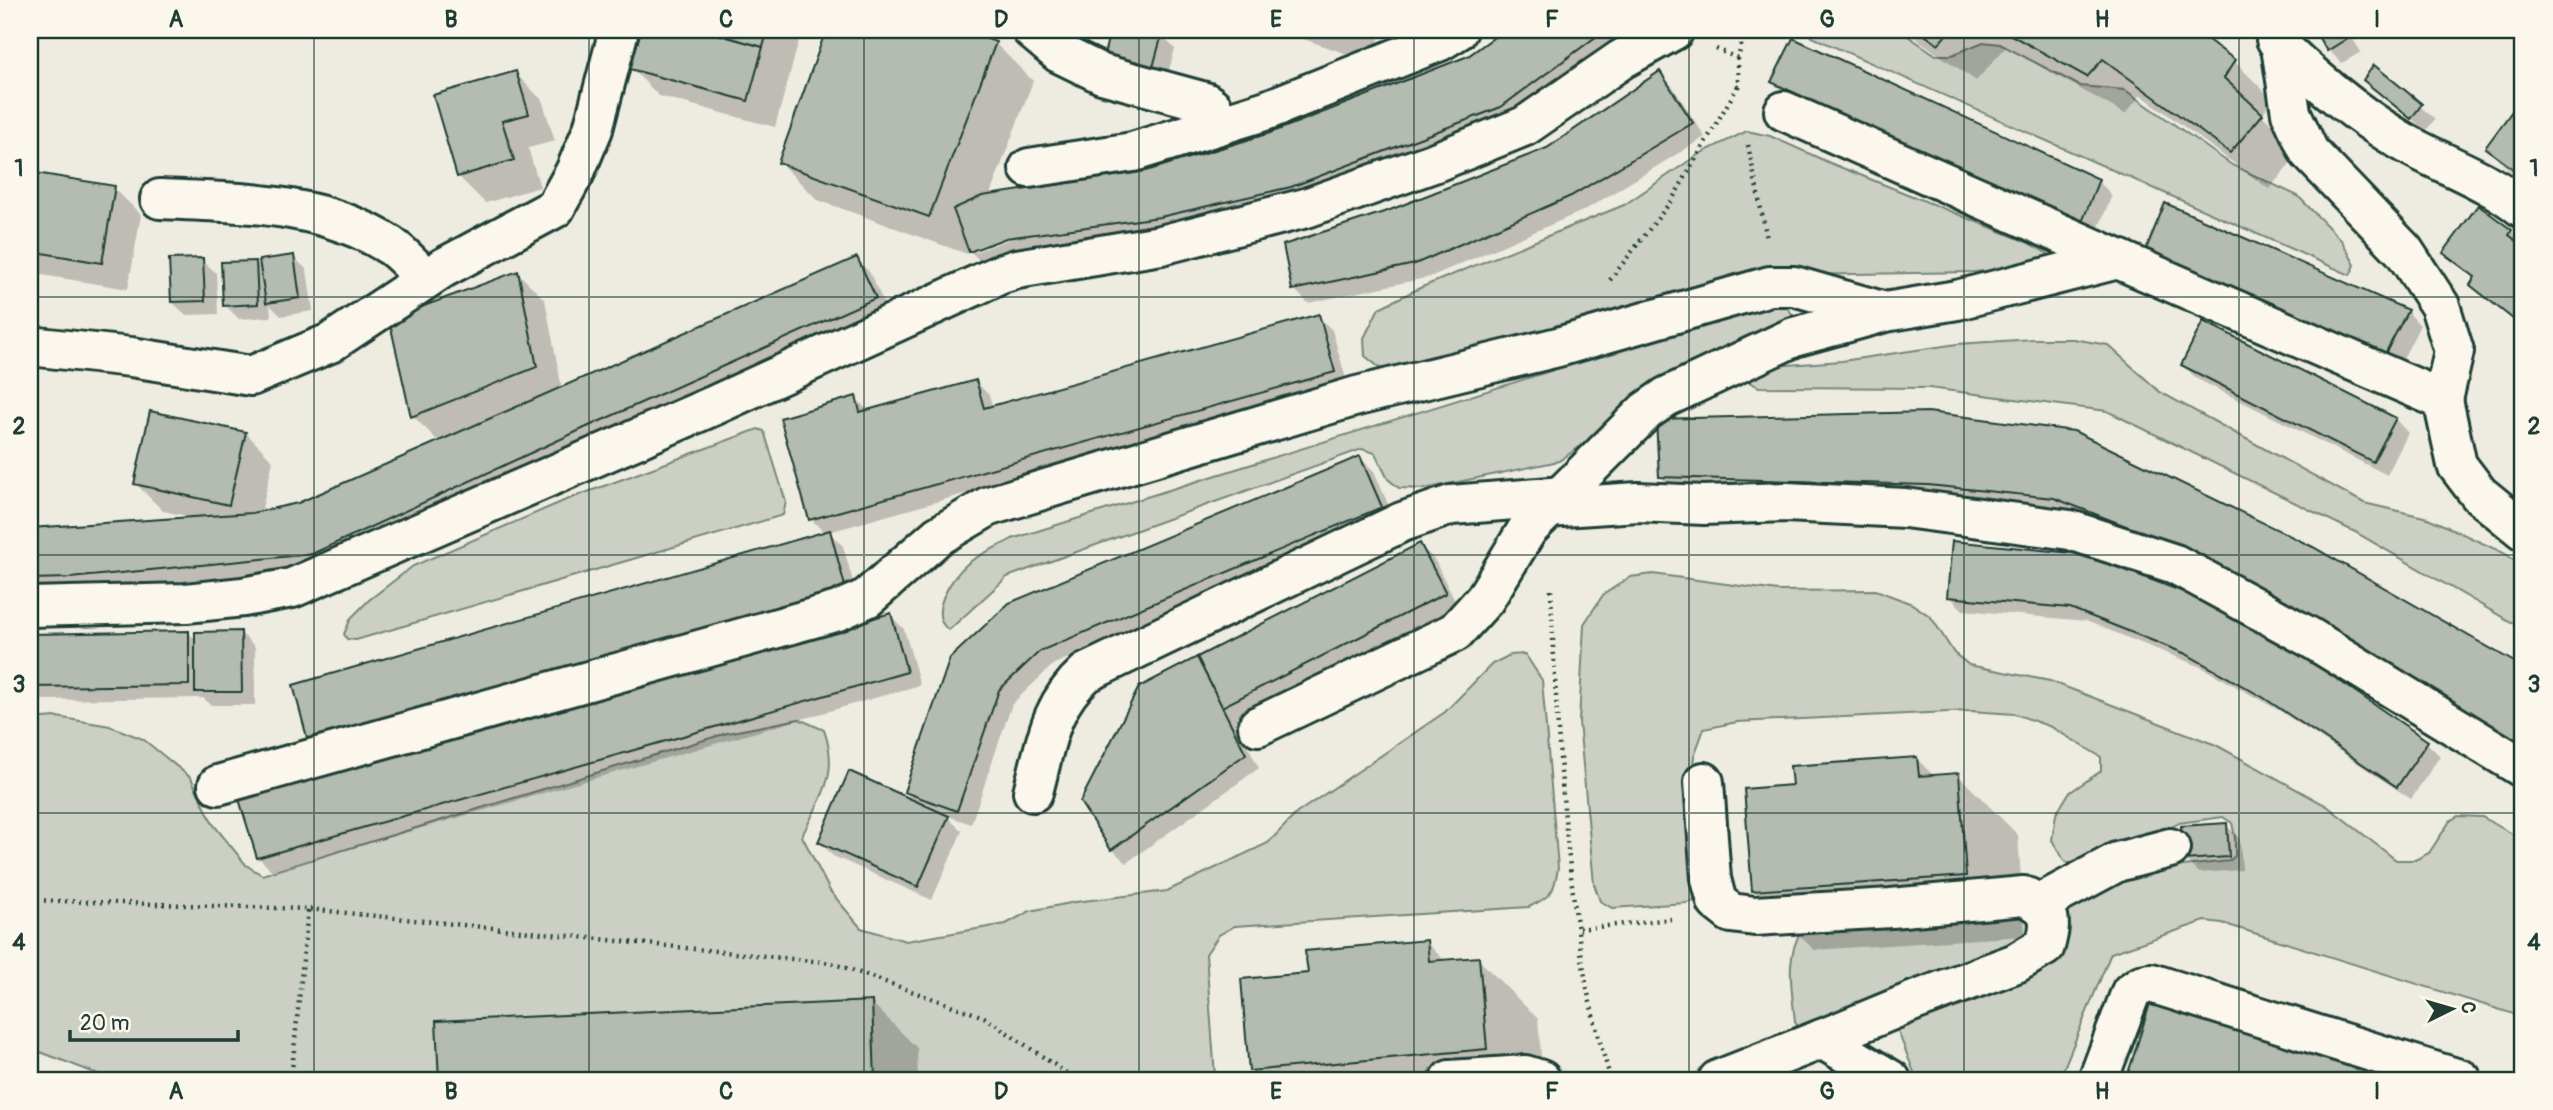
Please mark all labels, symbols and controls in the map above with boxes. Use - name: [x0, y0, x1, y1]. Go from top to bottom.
- text: A: [169, 5, 184, 34]
- text: B: [444, 5, 458, 34]
- text: C: [719, 5, 733, 34]
- text: D: [994, 5, 1008, 34]
- text: E: [1270, 5, 1282, 34]
- text: F: [1545, 5, 1559, 34]
- text: G: [1819, 5, 1835, 34]
- text: H: [2095, 5, 2109, 34]
- text: I: [2374, 5, 2380, 34]
- text: 1: [15, 154, 24, 183]
- text: 1: [2530, 154, 2539, 183]
- text: 2: [13, 412, 26, 441]
- text: 2: [2528, 412, 2541, 441]
- text: 3: [13, 670, 25, 699]
- text: 3: [2528, 670, 2540, 699]
- text: 4: [12, 928, 26, 957]
- text: 4: [2527, 928, 2541, 957]
- north arrow: [2416, 974, 2486, 1044]
- scale bar: [70, 998, 238, 1042]
- text: С: [2455, 1001, 2480, 1015]
- text: 20 m: [80, 1010, 129, 1037]
- text: A: [169, 1077, 184, 1106]
- text: B: [444, 1077, 458, 1106]
- text: C: [719, 1077, 733, 1106]
- text: D: [994, 1077, 1008, 1106]
- text: E: [1270, 1077, 1282, 1106]
- text: F: [1545, 1077, 1559, 1106]
- text: G: [1819, 1077, 1835, 1106]
- text: H: [2095, 1077, 2109, 1106]
- text: I: [2374, 1077, 2380, 1106]

